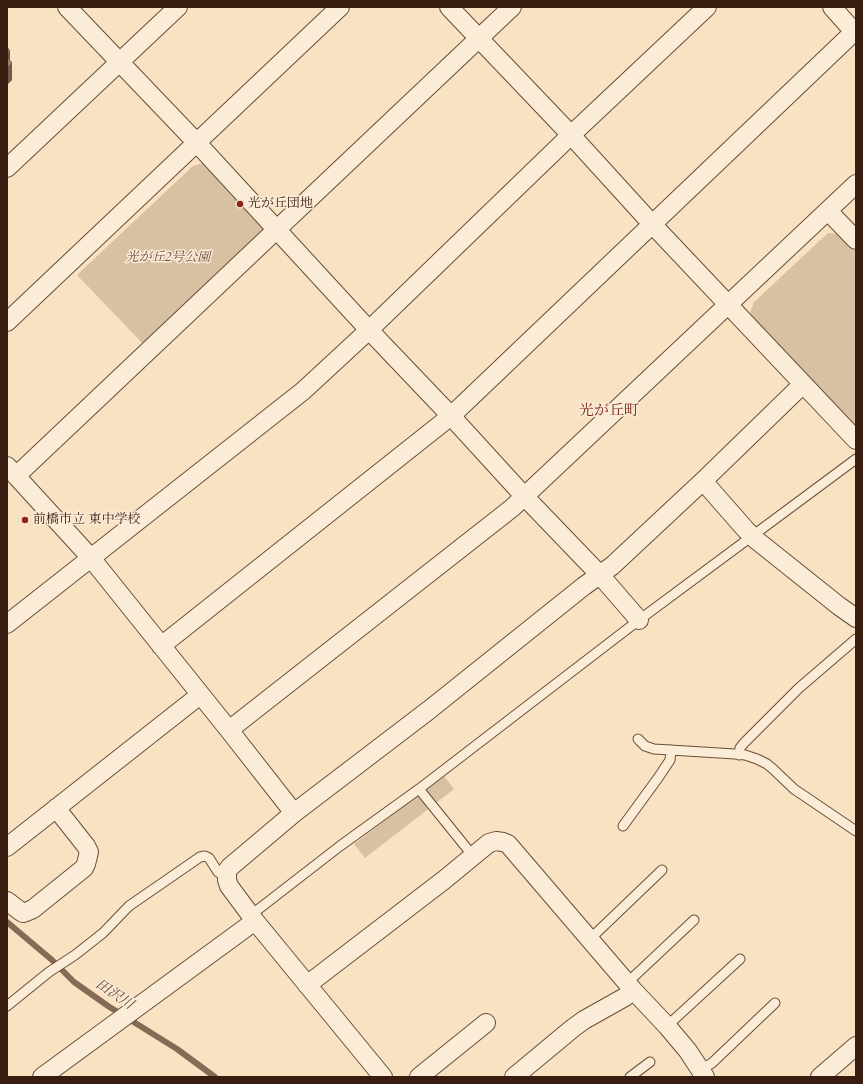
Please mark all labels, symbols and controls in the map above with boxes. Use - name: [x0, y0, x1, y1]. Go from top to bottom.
- place label: 光が丘団地: [248, 196, 313, 212]
- marker: 光が丘団地: [235, 199, 245, 209]
- park label: 光が丘2号公園: [126, 250, 210, 266]
- district label: 光が丘町: [579, 403, 639, 421]
- place label: 前橋市立 東中学校: [33, 512, 140, 528]
- marker: 前橋市立 東中学校: [20, 515, 30, 525]
- water label: 田沢川: [92, 976, 136, 1014]

